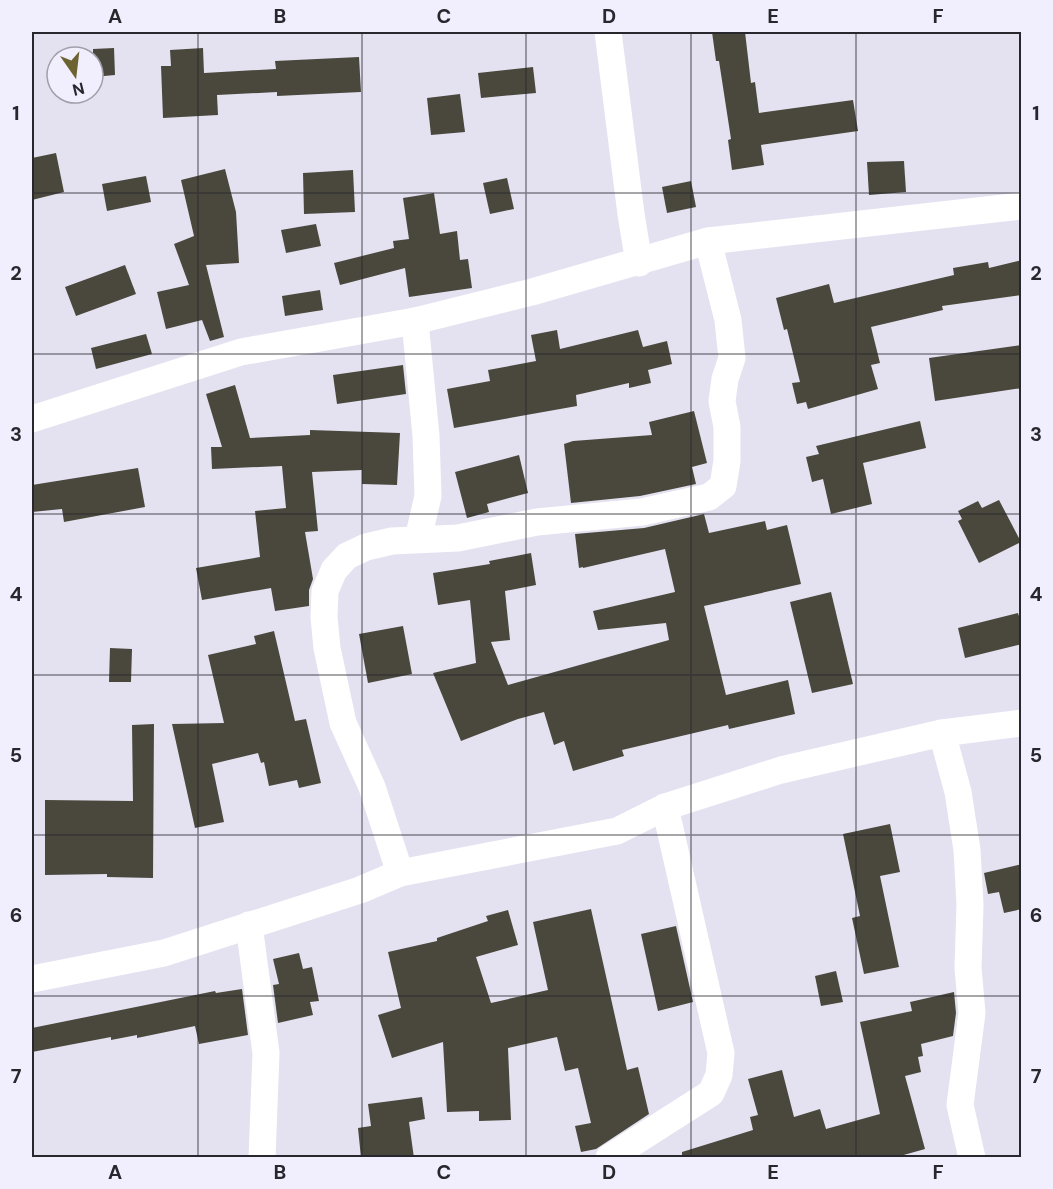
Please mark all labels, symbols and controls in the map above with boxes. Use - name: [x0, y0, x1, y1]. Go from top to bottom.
- text: A: [108, 3, 122, 29]
- text: B: [274, 3, 286, 29]
- text: C: [437, 3, 451, 29]
- text: D: [602, 3, 616, 29]
- text: E: [767, 3, 779, 29]
- text: F: [932, 3, 944, 29]
- north arrow: [45, 45, 105, 105]
- text: N: [70, 77, 87, 101]
- text: 1: [12, 100, 20, 126]
- text: 1: [1032, 100, 1040, 126]
- text: 2: [10, 260, 22, 286]
- text: 2: [1030, 260, 1042, 286]
- text: 3: [10, 421, 22, 447]
- text: 3: [1030, 421, 1042, 447]
- text: 4: [10, 581, 23, 607]
- text: 4: [1030, 581, 1043, 607]
- text: 5: [10, 742, 22, 768]
- text: 5: [1030, 742, 1042, 768]
- text: 6: [10, 902, 22, 928]
- text: 6: [1030, 902, 1042, 928]
- text: 7: [11, 1063, 22, 1089]
- text: 7: [1031, 1063, 1042, 1089]
- text: A: [108, 1159, 122, 1185]
- text: B: [274, 1159, 286, 1185]
- text: C: [437, 1159, 451, 1185]
- text: D: [602, 1159, 616, 1185]
- text: E: [767, 1159, 779, 1185]
- text: F: [932, 1159, 944, 1185]

